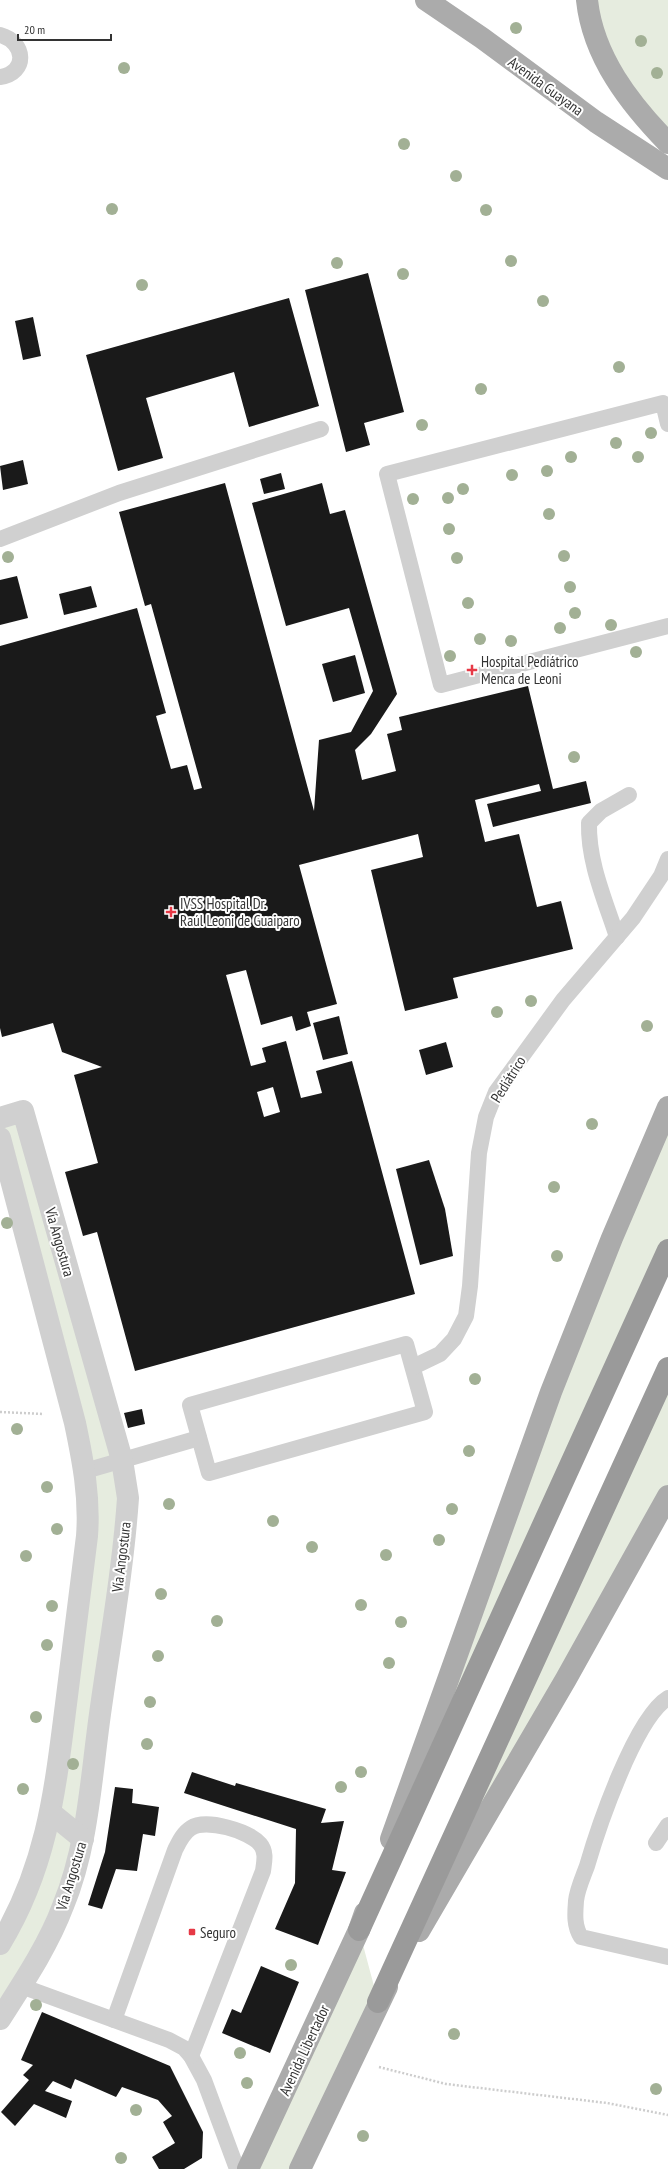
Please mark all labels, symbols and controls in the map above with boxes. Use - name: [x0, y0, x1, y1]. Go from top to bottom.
- scale bar: [18, 16, 111, 42]
- text: 20 m: [24, 22, 45, 37]
- street label: Avenida Guayana: [505, 52, 587, 120]
- place label: Hospital Pediátrico Menca de Leoni: [481, 652, 579, 688]
- marker: Hospital Pediátrico Menca de Leoni: [466, 664, 478, 676]
- place label: IVSS Hospital Dr. Raúl Leoni de Guaiparo: [180, 894, 300, 930]
- marker: IVSS Hospital Dr. Raúl Leoni de Guaiparo: [165, 906, 177, 918]
- street label: Pediátrico: [486, 1052, 530, 1106]
- street label: Vía Angostura: [41, 1204, 79, 1279]
- street label: Vía Angostura: [107, 1521, 135, 1594]
- street label: Vía Angostura: [51, 1839, 90, 1914]
- place label: Seguro: [200, 1923, 236, 1942]
- marker: Seguro: [187, 1927, 197, 1937]
- street label: Avenida Libertador: [275, 2001, 334, 2098]

